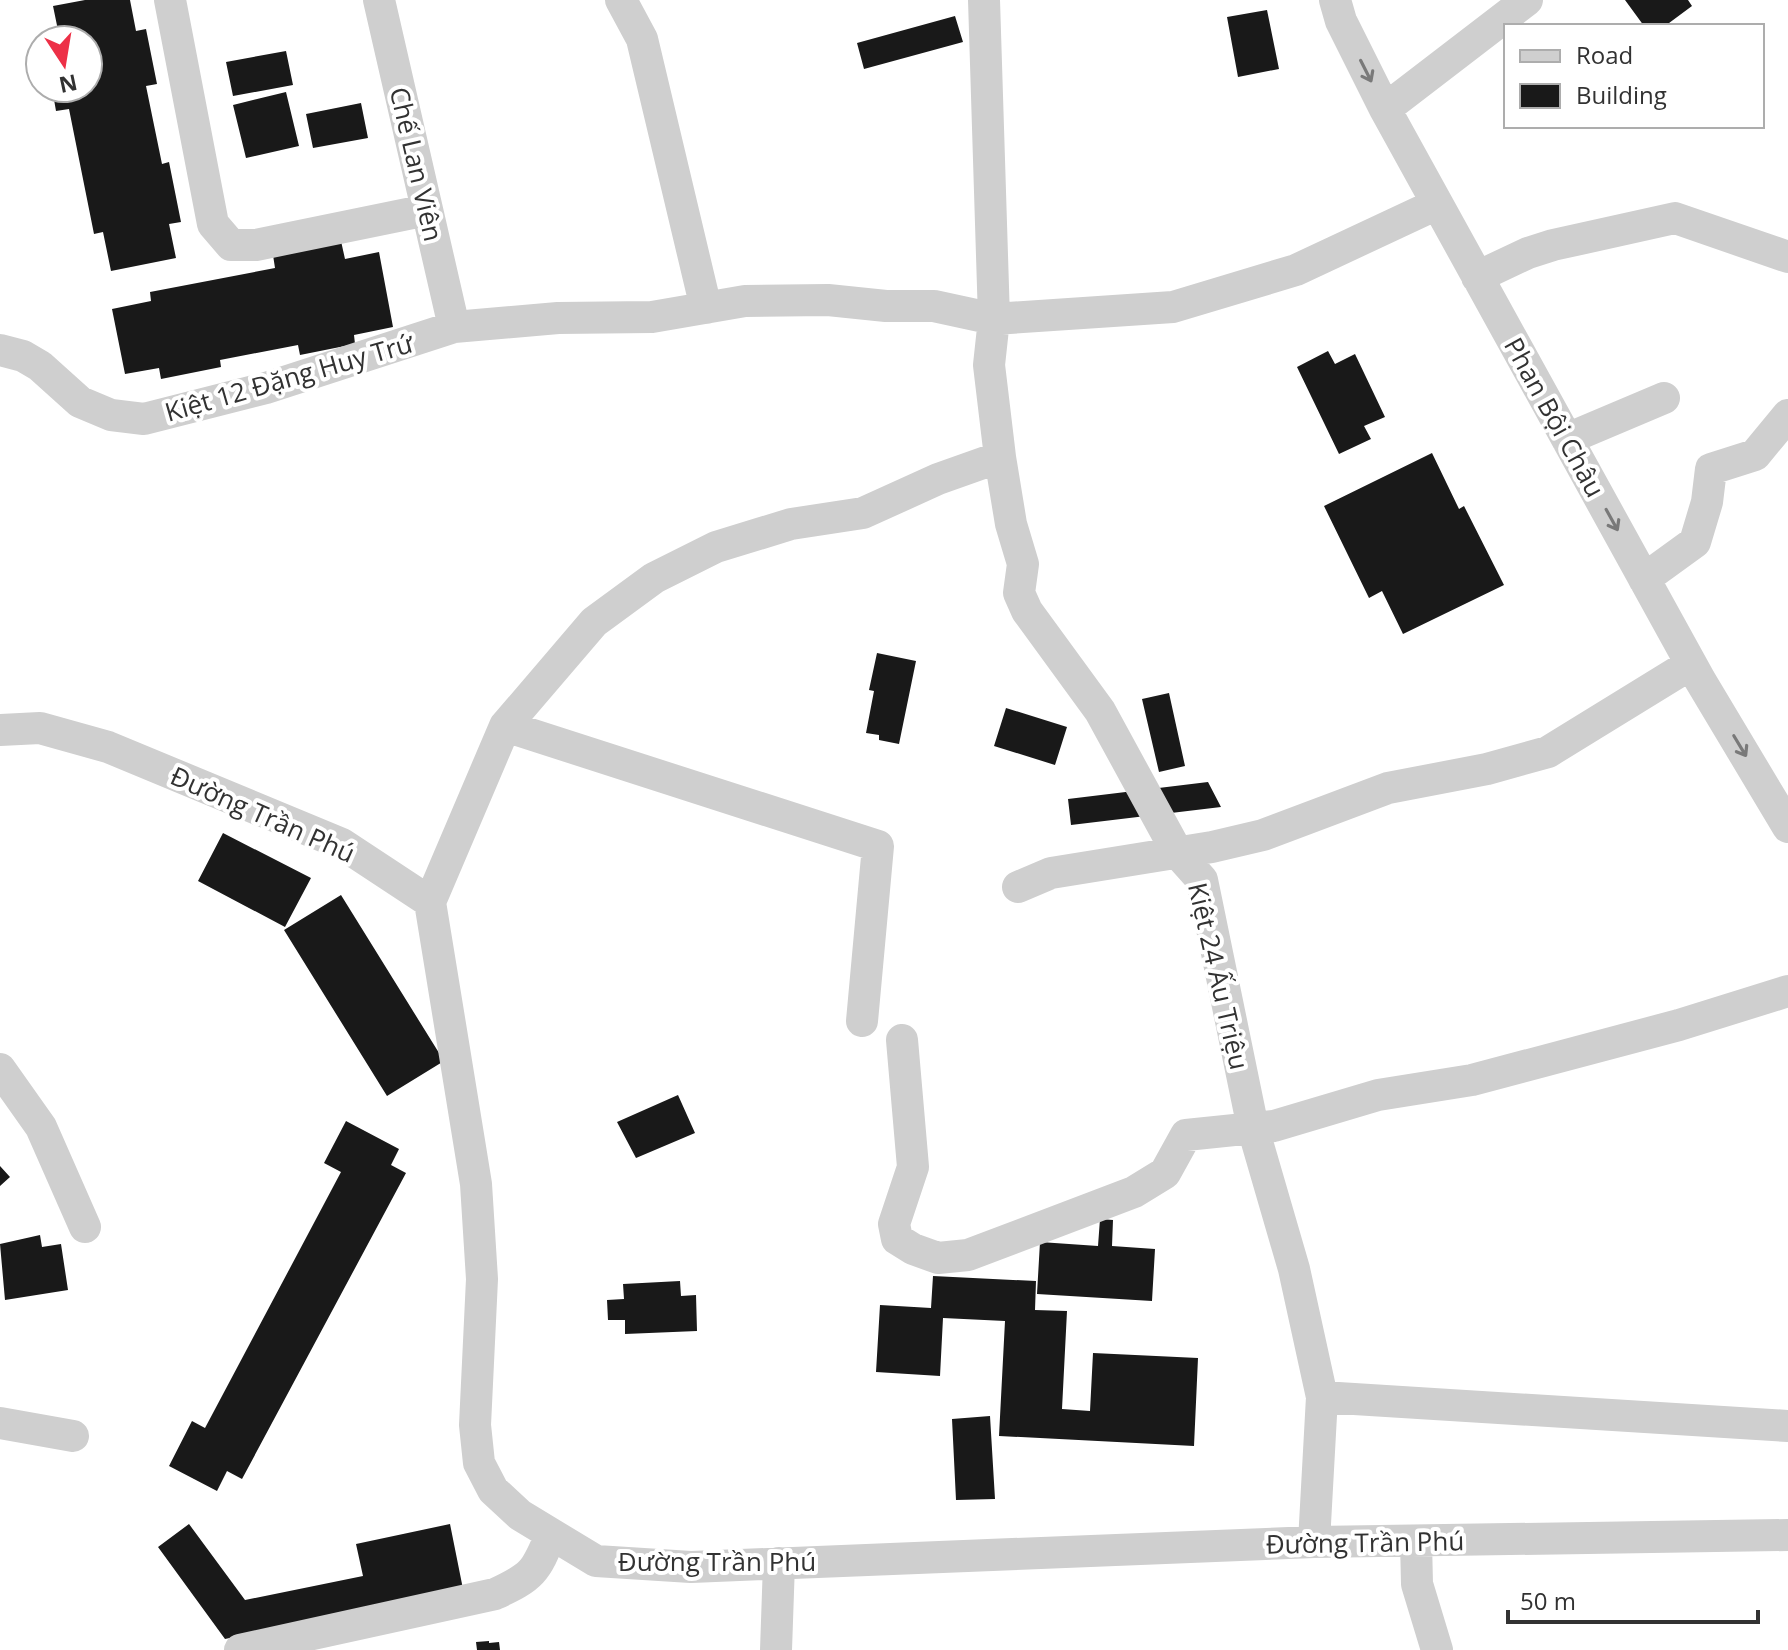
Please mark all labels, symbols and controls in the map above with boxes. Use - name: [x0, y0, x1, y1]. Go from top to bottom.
- north arrow: [24, 24, 104, 104]
- legend: [1504, 24, 1764, 128]
- text: Road: [1576, 38, 1633, 71]
- one-way arrow: [1359, 59, 1374, 83]
- text: N: [56, 68, 80, 101]
- text: Building: [1576, 78, 1667, 111]
- street label: Chế Lan Viên: [382, 83, 452, 245]
- street label: Kiệt 12 Đặng Huy Trứ: [161, 324, 419, 430]
- street label: Phan Bội Châu: [1496, 331, 1614, 503]
- one-way arrow: [1604, 508, 1620, 531]
- one-way arrow: [1732, 734, 1748, 757]
- street label: Đường Trần Phú: [165, 757, 361, 871]
- street label: Kiệt 24 Ấu Triệu: [1180, 879, 1258, 1073]
- street label: Đường Trần Phú: [1265, 1522, 1465, 1562]
- street label: Đường Trần Phú: [618, 1543, 816, 1579]
- scale bar: [1508, 1574, 1758, 1624]
- text: 50 m: [1520, 1584, 1576, 1617]

